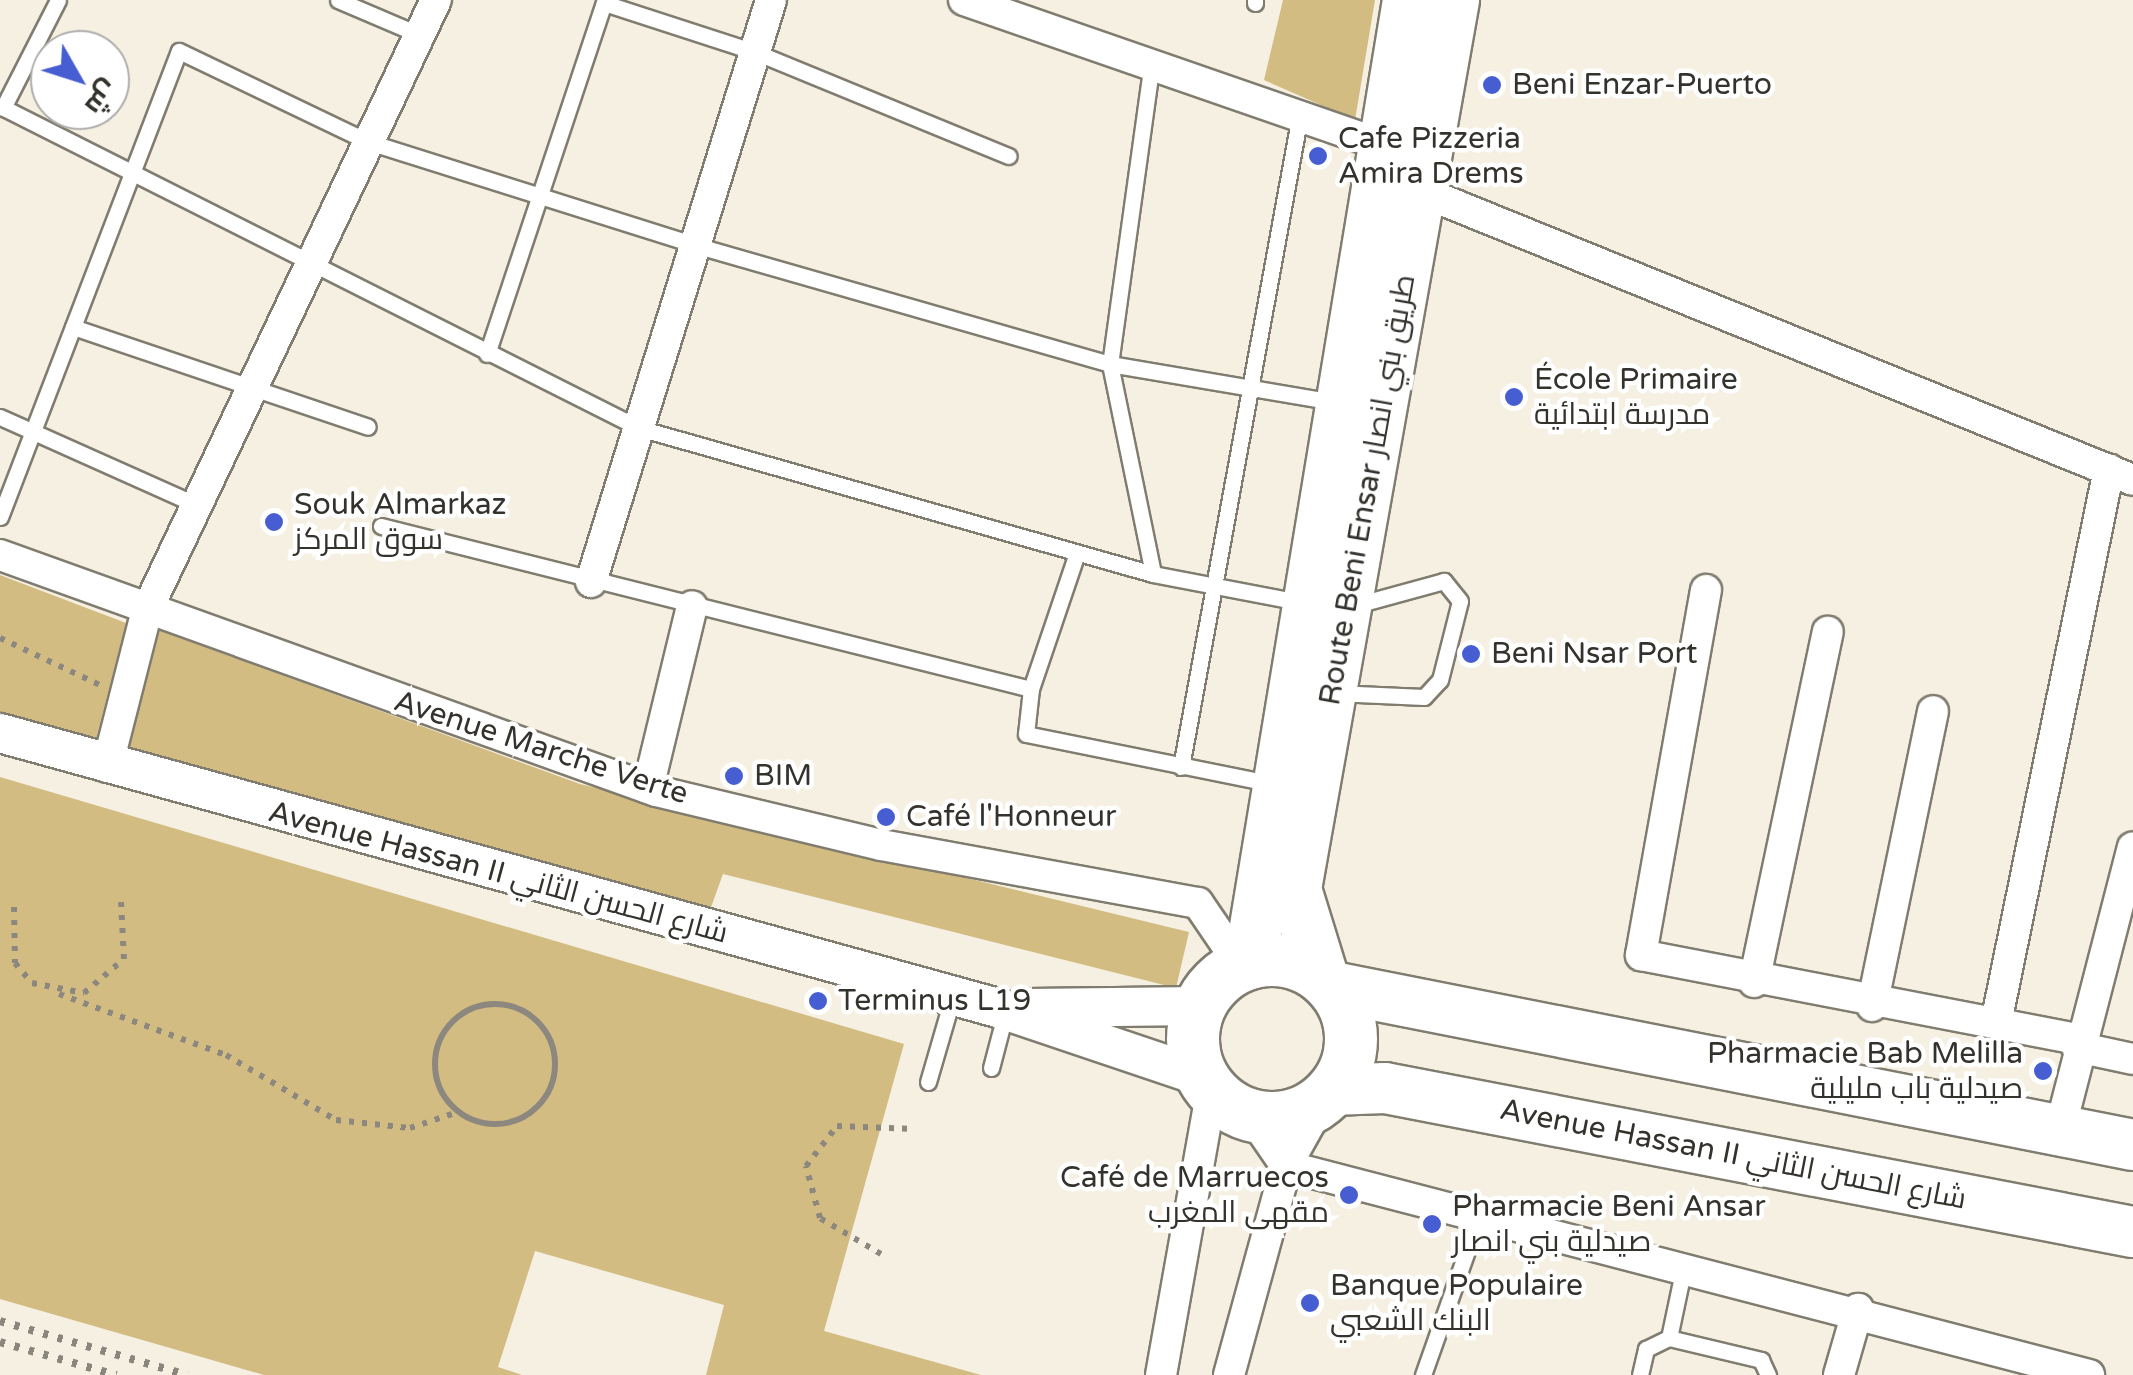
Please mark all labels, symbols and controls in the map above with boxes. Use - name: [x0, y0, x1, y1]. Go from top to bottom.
- north arrow: [30, 30, 130, 130]
- place label: Beni Enzar-Puerto: [1512, 67, 1772, 103]
- text: ش: [77, 73, 126, 122]
- marker: Beni Enzar-Puerto: [1481, 74, 1503, 96]
- place label: Cafe Pizzeria Amira Drems: [1338, 121, 1524, 192]
- marker: Cafe Pizzeria Amira Drems: [1307, 145, 1329, 167]
- street label: Route Beni Ensar طريق بني انصار: [1312, 272, 1424, 708]
- place label: École Primaire مدرسة ابتدائية: [1534, 362, 1738, 432]
- marker: École Primaire مدرسة ابتدائية: [1503, 386, 1525, 408]
- place label: Souk Almarkaz سوق المركز: [294, 487, 507, 558]
- marker: Souk Almarkaz سوق المركز: [263, 511, 285, 533]
- place label: Beni Nsar Port: [1491, 636, 1697, 672]
- marker: Beni Nsar Port: [1460, 643, 1482, 665]
- street label: Avenue Marche Verte: [389, 683, 693, 813]
- place label: BIM: [754, 758, 812, 794]
- marker: BIM: [723, 765, 745, 787]
- street label: Avenue Hassan II شارع الحسن الثاني: [264, 794, 732, 952]
- place label: Café l'Honneur: [906, 799, 1117, 835]
- marker: Café l'Honneur: [875, 806, 897, 828]
- place label: Terminus L19: [838, 983, 1031, 1019]
- marker: Terminus L19: [807, 990, 829, 1012]
- place label: Pharmacie Bab Melilla صيدلية باب مليلية: [1707, 1036, 2023, 1106]
- marker: Pharmacie Bab Melilla صيدلية باب مليلية: [2032, 1060, 2054, 1082]
- street label: Avenue Hassan II شارع الحسن الثاني: [1497, 1092, 1969, 1218]
- place label: Café de Marruecos مقهى المغرب: [1060, 1160, 1329, 1230]
- marker: Café de Marruecos مقهى المغرب: [1338, 1184, 1360, 1206]
- place label: Pharmacie Beni Ansar صيدلية بني انصار: [1452, 1189, 1766, 1260]
- marker: Pharmacie Beni Ansar صيدلية بني انصار: [1421, 1213, 1443, 1235]
- place label: Banque Populaire البنك الشعبي: [1330, 1268, 1583, 1338]
- marker: Banque Populaire البنك الشعبي: [1299, 1292, 1321, 1314]

